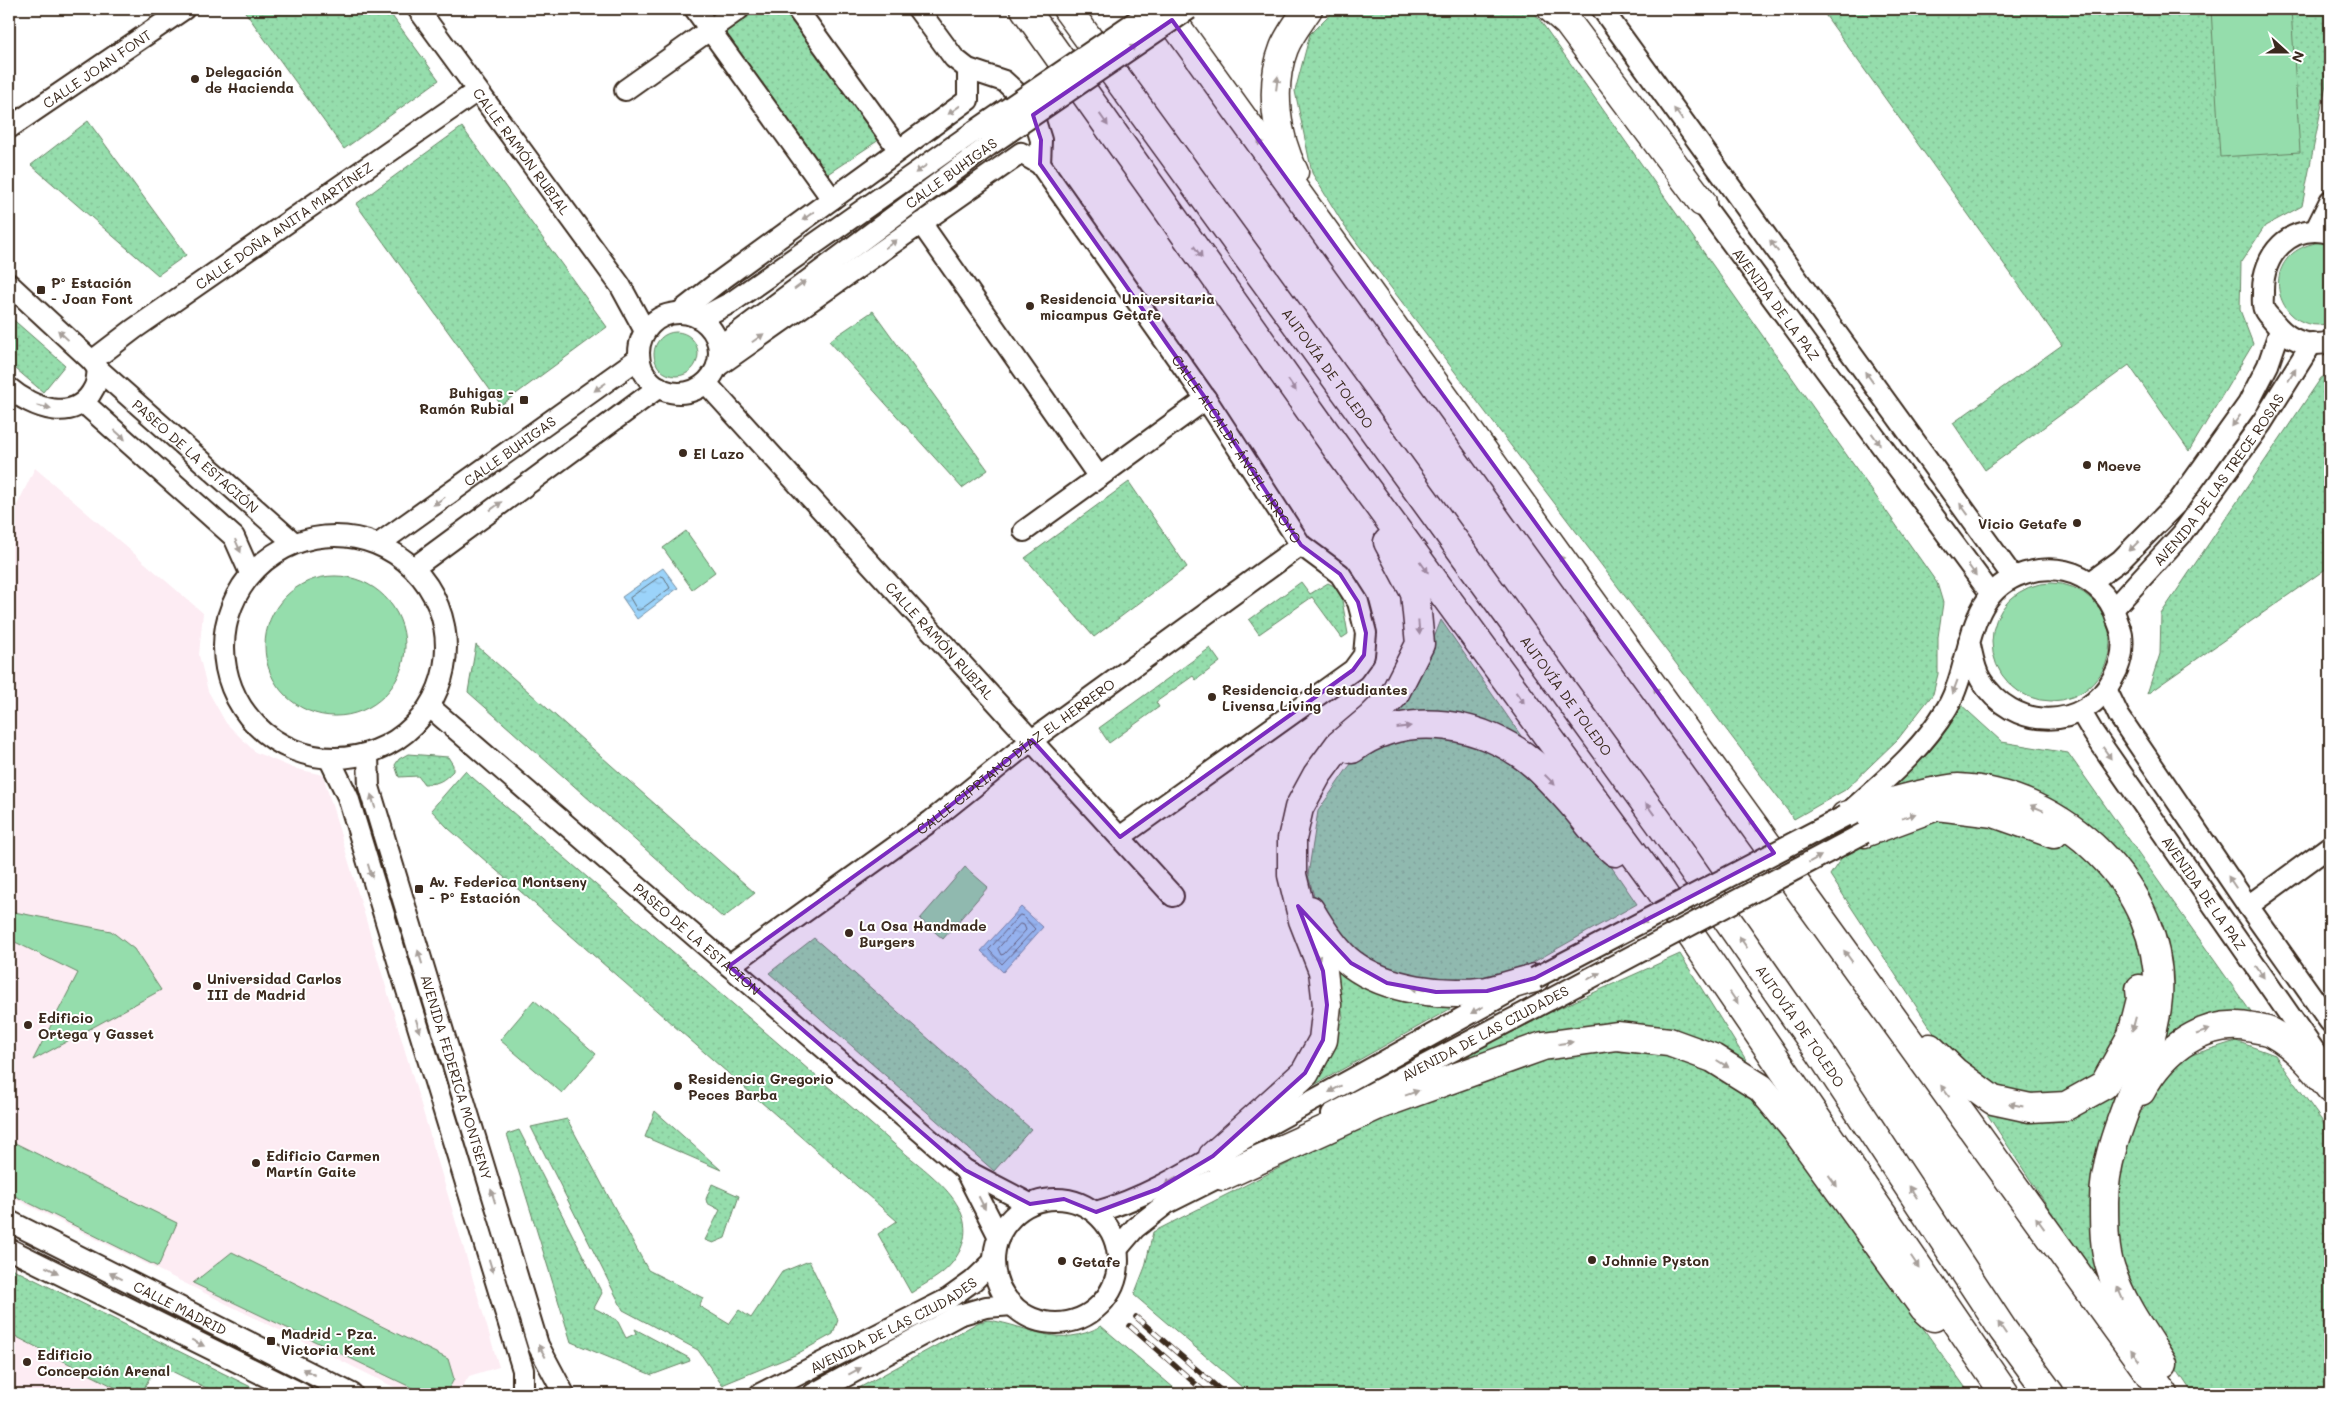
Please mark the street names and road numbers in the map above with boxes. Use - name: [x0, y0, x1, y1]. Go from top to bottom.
- street label: CALLE JOAN FONT: [39, 25, 155, 112]
- street label: CALLE RAMÓN RUBIAL: [469, 84, 575, 219]
- street label: CALLE BUHIGAS: [901, 133, 1001, 213]
- street label: CALLE DOÑA ANITA MARTÍNEZ: [191, 157, 376, 293]
- street label: AVENIDA DE LA PAZ: [1729, 244, 1824, 364]
- street label: AUTOVÍA DE TOLEDO: [1278, 304, 1379, 432]
- street label: CALLE ALCALDE ÁNGEL ARROYO: [1168, 351, 1307, 547]
- street label: AVENIDA DE LAS TRECE ROSAS: [2148, 389, 2288, 569]
- street label: PASEO DE LA ESTACIÓN: [129, 395, 263, 517]
- street label: CALLE BUHIGAS: [459, 411, 559, 490]
- street label: CALLE RAMÓN RUBIAL: [882, 577, 999, 704]
- street label: AUTOVÍA DE TOLEDO: [1517, 631, 1617, 759]
- street label: CALLE CIPRIANO DÍAZ EL HERRERO: [912, 674, 1118, 838]
- street label: AVENIDA DE LA PAZ: [2158, 832, 2251, 954]
- street label: PASEO DE LA ESTACIÓN: [630, 878, 765, 999]
- street label: AUTOVÍA DE TOLEDO: [1752, 961, 1850, 1091]
- street label: AVENIDA FEDERICA MONTSENY: [417, 972, 497, 1182]
- street label: AVENIDA DE LAS CIUDADES: [1398, 981, 1572, 1085]
- street label: AVENIDA DE LAS CIUDADES: [806, 1272, 980, 1377]
- street label: CALLE MADRID: [131, 1276, 230, 1339]

